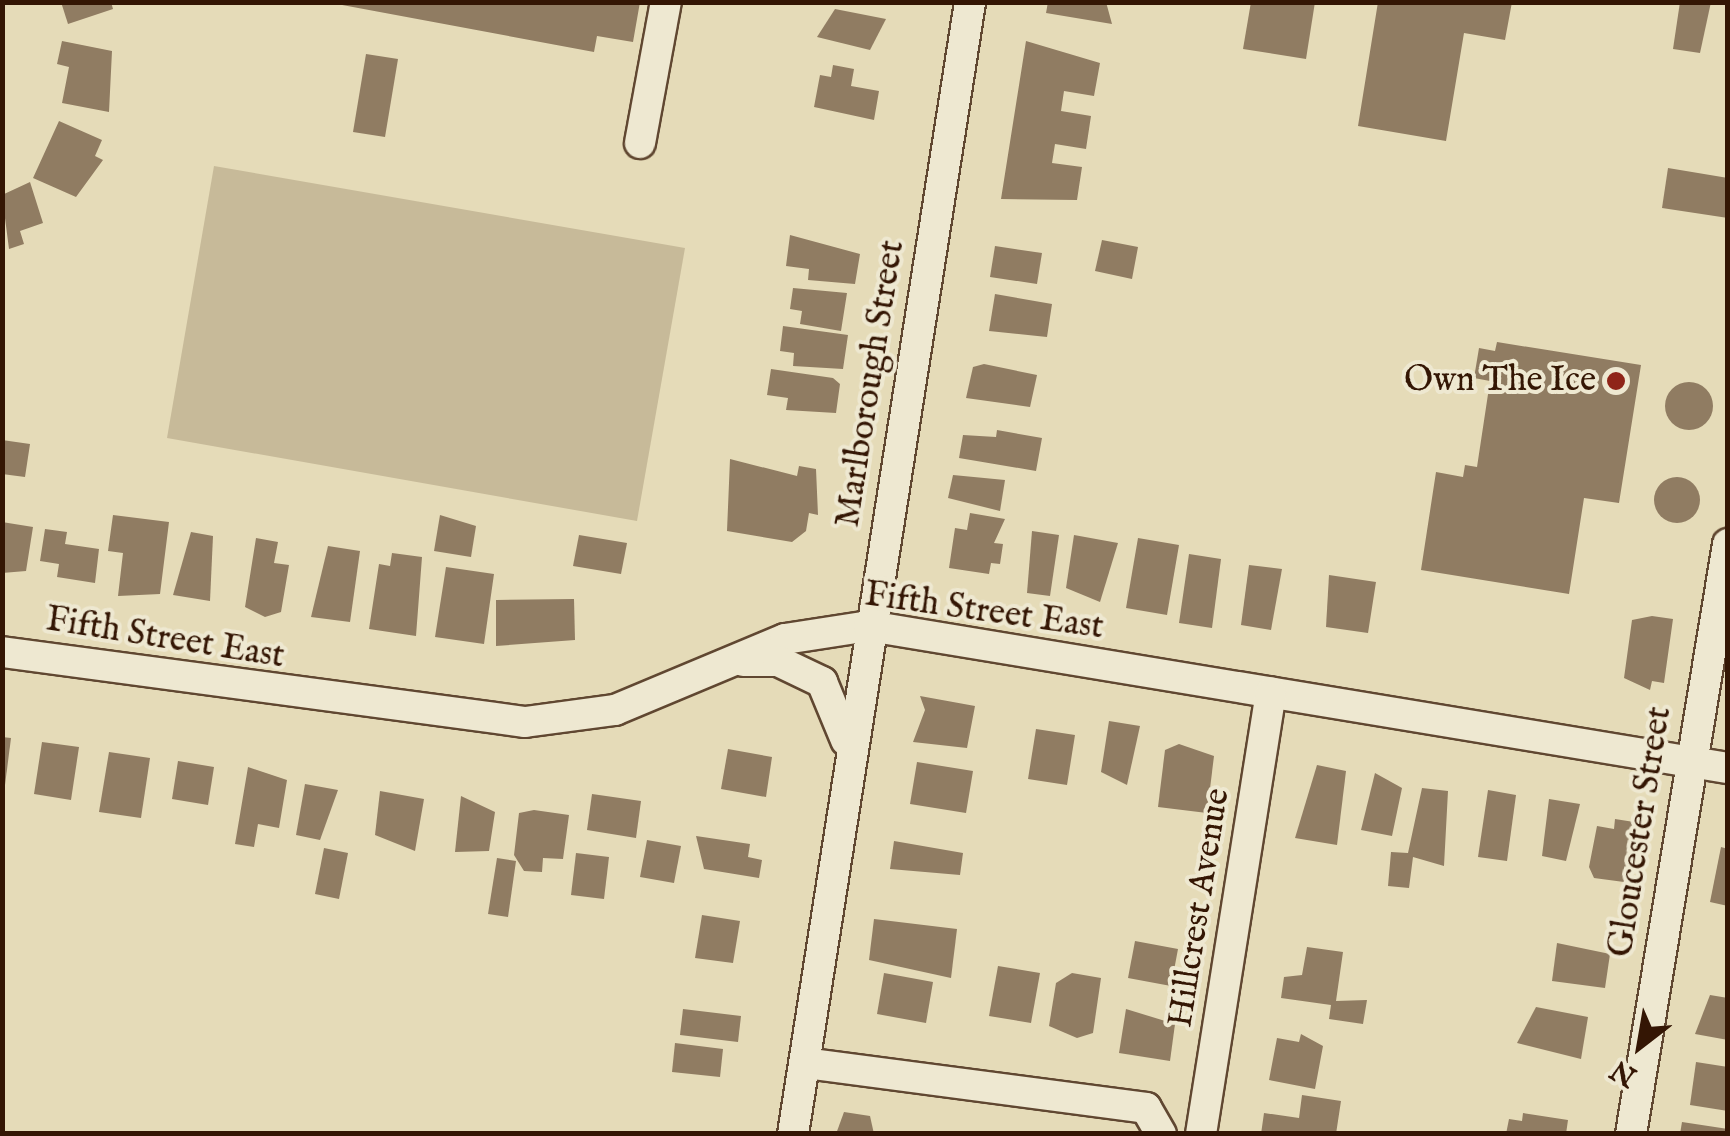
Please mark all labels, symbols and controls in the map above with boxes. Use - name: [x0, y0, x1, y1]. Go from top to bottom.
- street label: Marlborough Street: [828, 238, 914, 530]
- place label: Own The Ice: [1404, 360, 1596, 402]
- marker: Own The Ice: [1605, 370, 1627, 392]
- street label: Fifth Street East: [862, 574, 1106, 650]
- street label: Fifth Street East: [43, 599, 287, 679]
- street label: Gloucester Street: [1600, 704, 1682, 960]
- street label: Hillcrest Avenue: [1160, 786, 1240, 1030]
- north arrow: [1590, 996, 1690, 1096]
- text: N: [1605, 1051, 1644, 1093]

